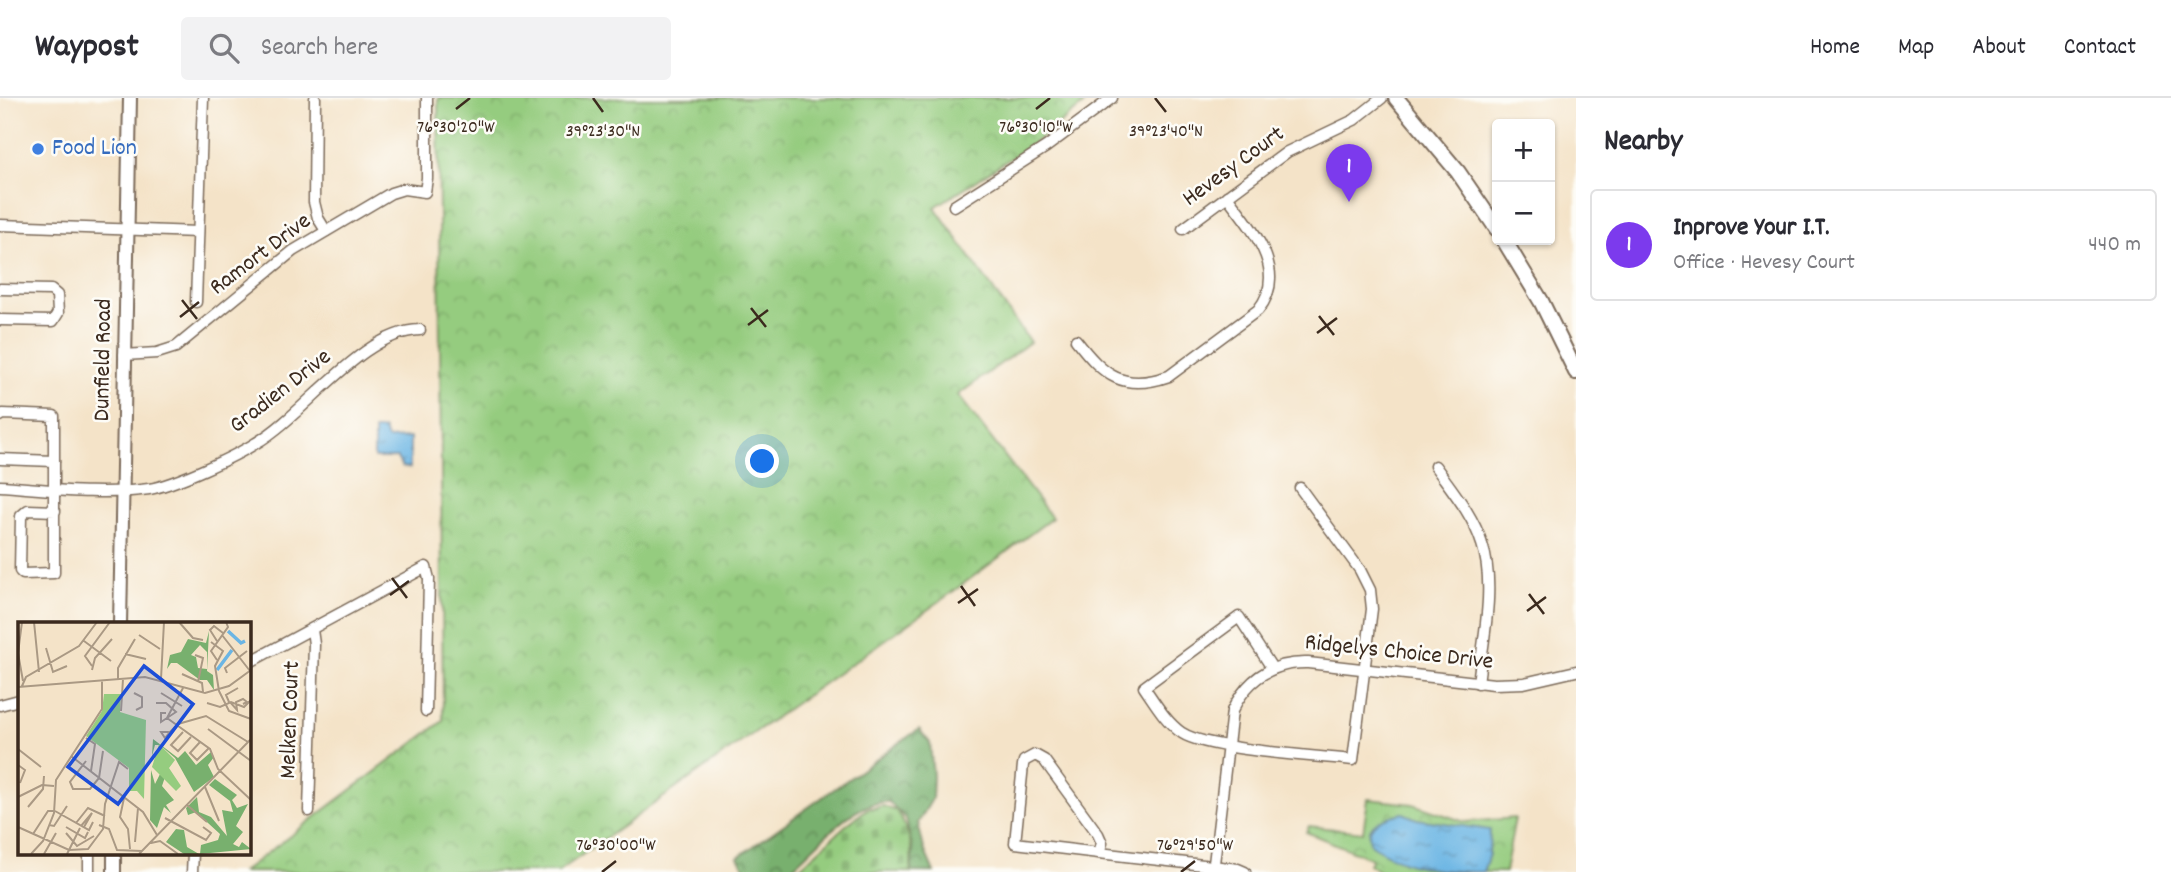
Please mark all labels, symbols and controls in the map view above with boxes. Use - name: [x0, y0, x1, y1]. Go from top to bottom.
- search box: [181, 17, 671, 80]
- text: Waypost: [35, 25, 139, 72]
- icon: search: [205, 29, 243, 67]
- text: Search here: [261, 30, 378, 67]
- text: Home: [1810, 31, 1860, 65]
- text: Map: [1898, 31, 1934, 65]
- text: About: [1972, 31, 2026, 65]
- text: Contact: [2064, 31, 2136, 65]
- text: 76°30'20"W: [417, 116, 495, 141]
- text: 76°30'10"W: [999, 116, 1073, 141]
- street label: Hevesy Court: [1176, 118, 1292, 216]
- map controls: [1492, 119, 1555, 245]
- button: +: [1492, 119, 1555, 182]
- text: 39°23'30"N: [566, 120, 640, 145]
- text: 39°23'40"N: [1129, 120, 1203, 145]
- text: Nearby: [1604, 122, 1682, 165]
- place label: Food Lion: [52, 132, 137, 166]
- marker: Food Lion: [30, 141, 46, 157]
- pin: 1: [1326, 144, 1372, 202]
- button: −: [1492, 182, 1555, 245]
- street label: Ramort Drive: [203, 205, 319, 305]
- text: Inprove Your I.T.: [1673, 210, 1830, 247]
- text: 1: [1626, 229, 1632, 262]
- text: 440 m: [2088, 229, 2141, 262]
- text: Office · Hevesy Court: [1673, 247, 1855, 280]
- street label: Dunfield Road: [86, 298, 122, 422]
- street label: Gradien Drive: [223, 341, 339, 443]
- your location: [745, 444, 779, 478]
- inset map: [18, 622, 250, 854]
- street label: Ridgelys Choice Drive: [1303, 626, 1495, 680]
- street label: Melken Court: [272, 660, 310, 780]
- text: 76°30'00"W: [576, 834, 656, 859]
- text: 76°29'50"W: [1157, 834, 1234, 859]

